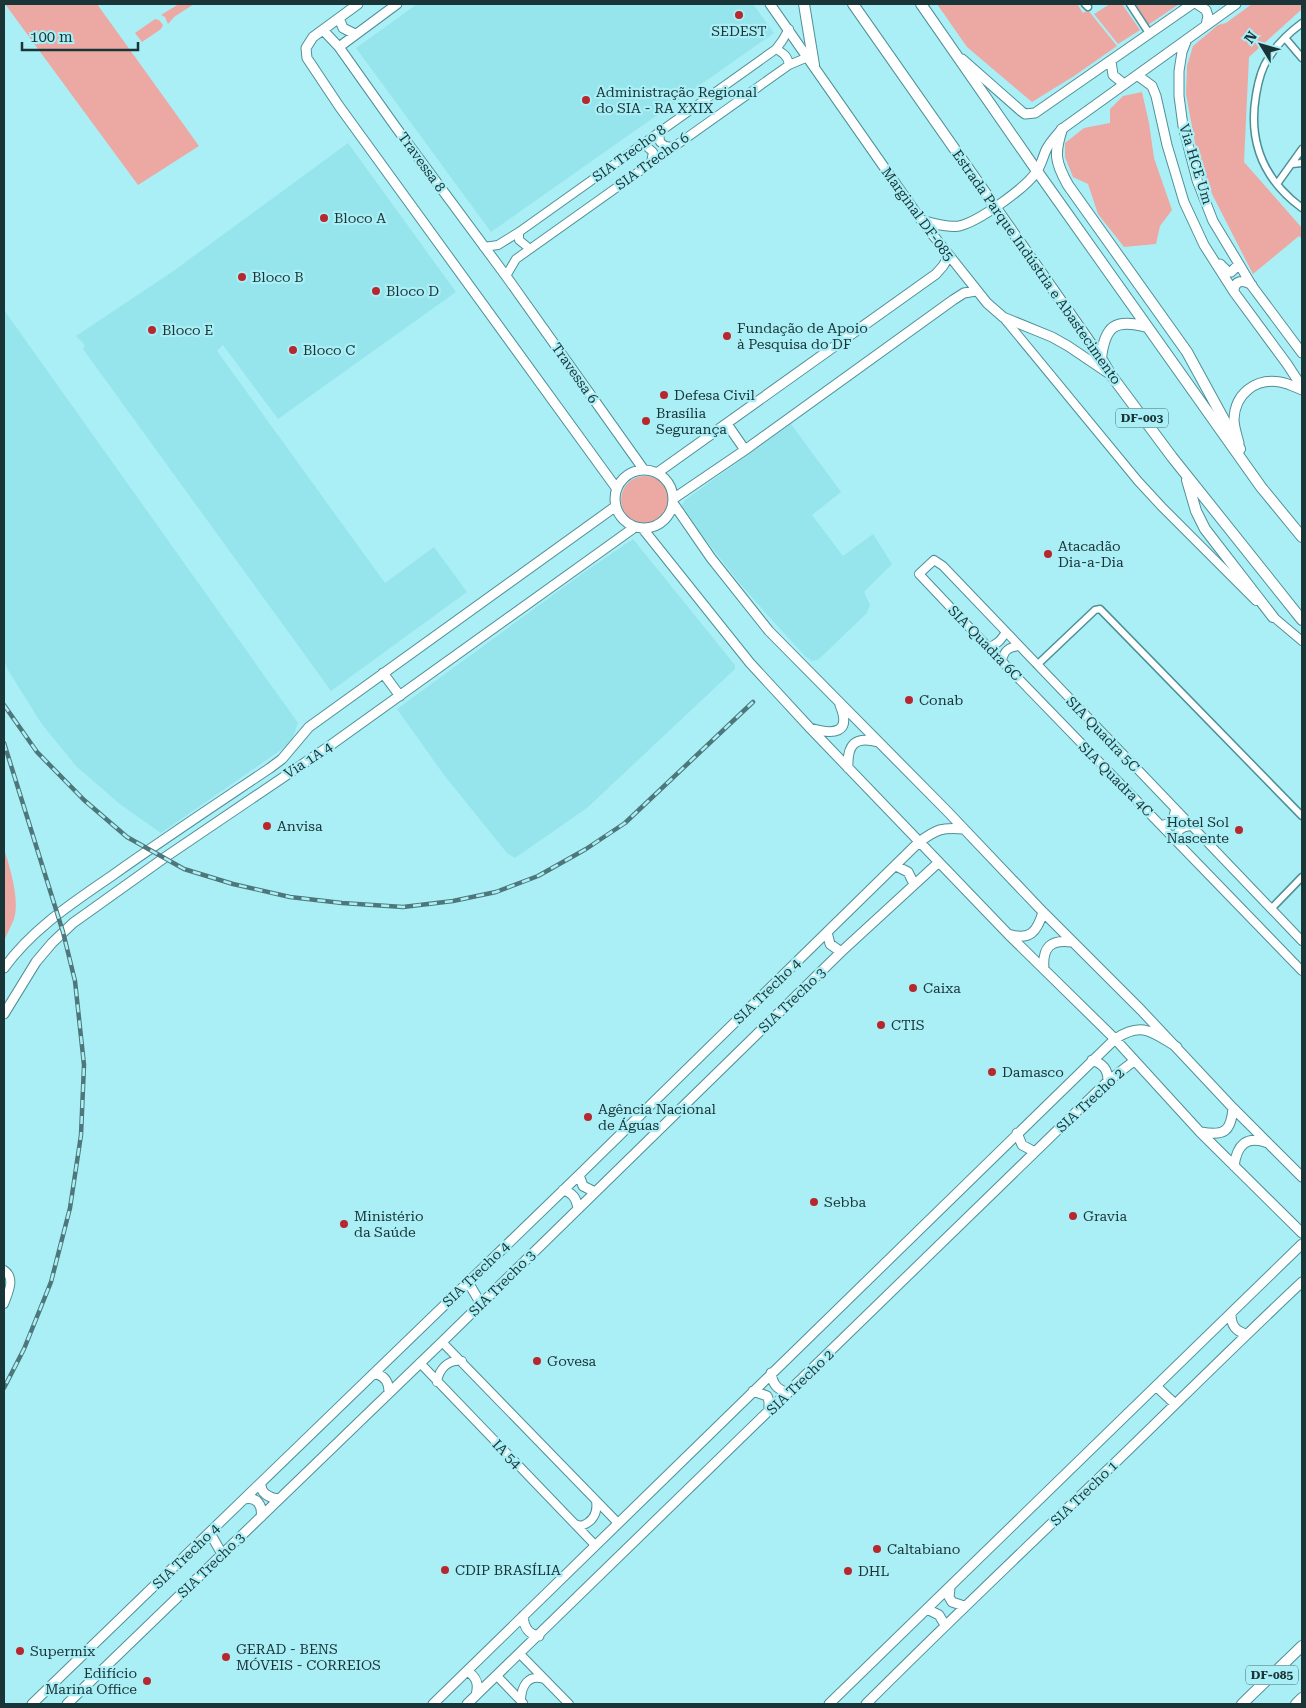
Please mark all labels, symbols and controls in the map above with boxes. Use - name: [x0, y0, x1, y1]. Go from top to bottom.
- marker: SEDEST: [733, 9, 745, 21]
- scale bar: [22, 20, 139, 52]
- north arrow: [1236, 20, 1286, 70]
- place label: SEDEST: [711, 23, 767, 39]
- text: 100 m: [30, 28, 73, 46]
- text: N: [1241, 28, 1260, 46]
- place label: Administração Regional do SIA - RA XXIX: [596, 84, 758, 116]
- marker: Administração Regional do SIA - RA XXIX: [580, 94, 592, 106]
- street label: SIA Trecho 8: [589, 121, 669, 185]
- street label: Via HCE Um: [1176, 122, 1216, 206]
- street label: Travessa 8: [395, 129, 449, 195]
- street label: SIA Trecho 6: [612, 129, 692, 193]
- street label: Estrada Parque Indústria e Abastecimento: [949, 147, 1125, 387]
- street label: Marginal DF-085: [879, 164, 957, 264]
- place label: Bloco A: [334, 210, 386, 226]
- marker: Bloco A: [318, 212, 330, 224]
- place label: Bloco B: [252, 269, 304, 285]
- marker: Bloco B: [236, 271, 248, 283]
- place label: Bloco D: [386, 283, 439, 299]
- marker: Bloco D: [370, 285, 382, 297]
- place label: Fundação de Apoio à Pesquisa do DF: [737, 320, 868, 352]
- place label: Bloco E: [162, 322, 213, 338]
- marker: Bloco E: [146, 324, 158, 336]
- marker: Fundação de Apoio à Pesquisa do DF: [721, 330, 733, 342]
- street label: Travessa 6: [548, 340, 602, 406]
- place label: Bloco C: [303, 342, 355, 358]
- marker: Bloco C: [287, 344, 299, 356]
- place label: Defesa Civil: [674, 387, 756, 403]
- marker: Defesa Civil: [658, 389, 670, 401]
- place label: Brasília Segurança: [656, 405, 727, 437]
- road number: DF-003: [1116, 408, 1168, 428]
- marker: Brasília Segurança: [640, 415, 652, 427]
- place label: Atacadão Dia-a-Dia: [1058, 538, 1124, 570]
- marker: Atacadão Dia-a-Dia: [1042, 548, 1054, 560]
- street label: SIA Quadra 6C: [945, 602, 1025, 684]
- place label: Conab: [919, 692, 963, 708]
- street label: SIA Quadra 5C: [1063, 693, 1143, 775]
- marker: Conab: [903, 694, 915, 706]
- street label: Via 1A 4: [281, 738, 335, 782]
- street label: SIA Quadra 4C: [1076, 739, 1156, 819]
- place label: Hotel Sol Nascente: [1167, 814, 1230, 846]
- place label: Anvisa: [277, 818, 323, 834]
- marker: Anvisa: [261, 820, 273, 832]
- marker: Hotel Sol Nascente: [1233, 824, 1245, 836]
- street label: SIA Trecho 4: [730, 955, 804, 1027]
- street label: SIA Trecho 3: [755, 964, 829, 1036]
- place label: Caixa: [923, 980, 961, 996]
- marker: Caixa: [907, 982, 919, 994]
- place label: CTIS: [891, 1017, 925, 1033]
- marker: CTIS: [875, 1019, 887, 1031]
- place label: Damasco: [1002, 1064, 1064, 1080]
- street label: SIA Trecho 2: [1053, 1064, 1127, 1135]
- marker: Damasco: [986, 1066, 998, 1078]
- place label: Agência Nacional de Águas: [598, 1101, 717, 1133]
- marker: Agência Nacional de Águas: [582, 1111, 594, 1123]
- place label: Sebba: [824, 1194, 866, 1210]
- marker: Sebba: [808, 1196, 820, 1208]
- place label: Ministério da Saúde: [354, 1208, 424, 1240]
- place label: Gravia: [1083, 1208, 1127, 1224]
- marker: Gravia: [1067, 1210, 1079, 1222]
- marker: Ministério da Saúde: [338, 1218, 350, 1230]
- street label: SIA Trecho 4: [439, 1238, 513, 1310]
- street label: SIA Trecho 3: [466, 1247, 538, 1319]
- street label: SIA Trecho 2: [763, 1346, 837, 1418]
- place label: Govesa: [547, 1353, 597, 1369]
- marker: Govesa: [531, 1355, 543, 1367]
- street label: IA 54: [489, 1436, 525, 1472]
- street label: SIA Trecho 1: [1047, 1457, 1121, 1529]
- street label: SIA Trecho 4: [149, 1520, 223, 1592]
- street label: SIA Trecho 3: [174, 1529, 248, 1601]
- place label: Caltabiano: [887, 1541, 960, 1557]
- marker: Caltabiano: [871, 1543, 883, 1555]
- place label: CDIP BRASÍLIA: [455, 1562, 561, 1578]
- place label: DHL: [858, 1563, 889, 1579]
- marker: CDIP BRASÍLIA: [439, 1564, 451, 1576]
- marker: DHL: [842, 1565, 854, 1577]
- place label: GERAD - BENS MÓVEIS - CORREIOS: [236, 1641, 381, 1673]
- place label: Supermix: [30, 1643, 95, 1659]
- marker: Supermix: [14, 1645, 26, 1657]
- marker: GERAD - BENS MÓVEIS - CORREIOS: [220, 1651, 232, 1663]
- place label: Edifício Marina Office: [45, 1665, 137, 1697]
- road number: DF-085: [1246, 1666, 1298, 1684]
- marker: Edifício Marina Office: [141, 1675, 153, 1687]

